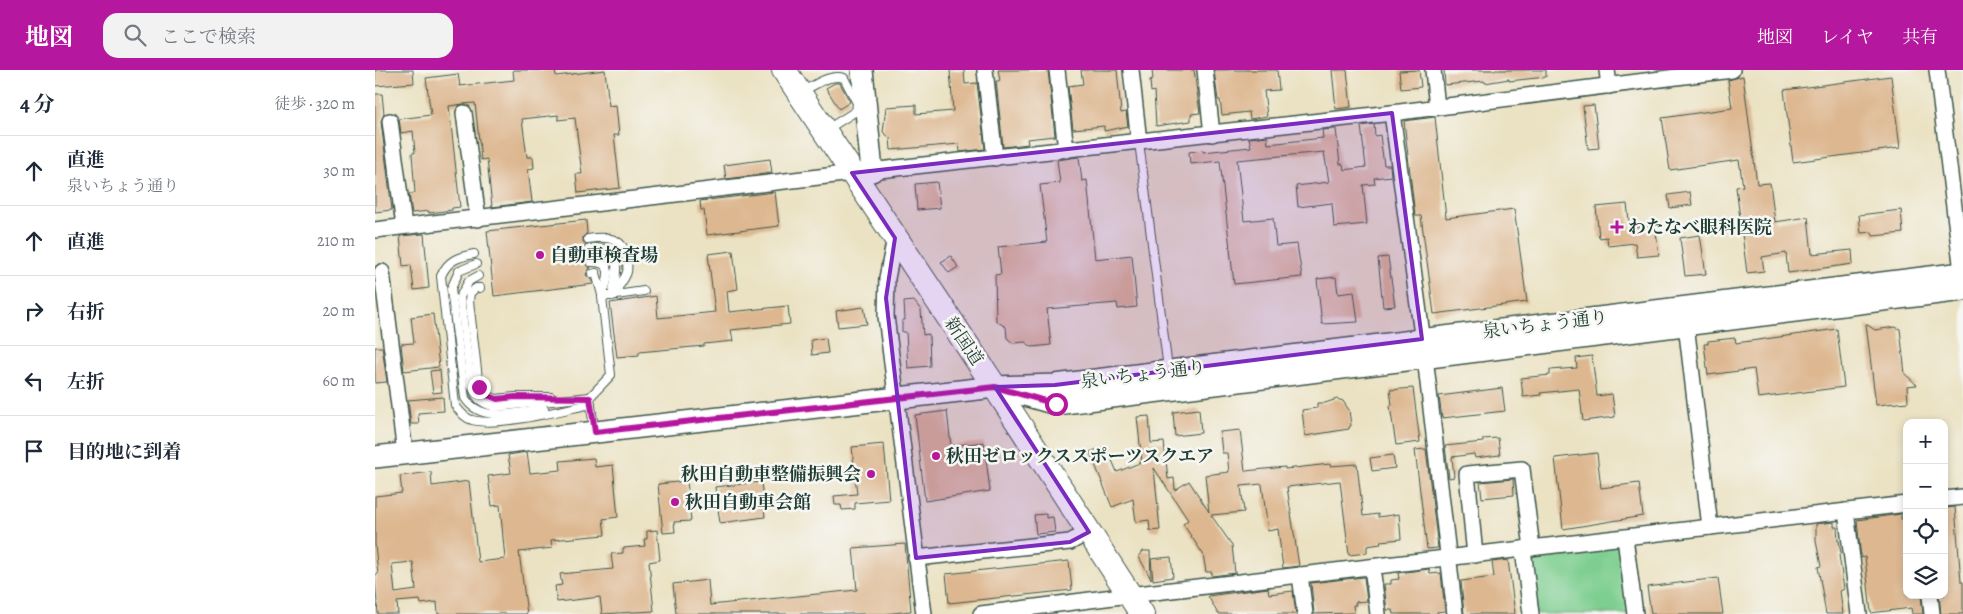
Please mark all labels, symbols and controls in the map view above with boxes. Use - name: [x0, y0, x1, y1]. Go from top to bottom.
- search box: [103, 13, 453, 58]
- text: 地図: [25, 21, 73, 53]
- icon: search: [121, 21, 149, 49]
- text: ここで検索: [161, 24, 256, 50]
- text: 地図: [1757, 25, 1793, 49]
- text: レイヤ: [1821, 25, 1874, 49]
- text: 共有: [1902, 25, 1938, 49]
- text: 4 分: [20, 90, 55, 118]
- text: 徒歩 · 320 m: [274, 93, 355, 115]
- text: 直進: [67, 147, 105, 173]
- icon: ahead: [20, 157, 48, 185]
- text: 30 m: [323, 160, 355, 182]
- text: 泉いちょう通り: [67, 175, 179, 197]
- place label: わたなべ眼科医院: [1628, 215, 1772, 239]
- marker: わたなべ眼科医院: [1610, 220, 1624, 234]
- icon: ahead: [20, 227, 48, 255]
- text: 直進: [67, 229, 105, 255]
- text: 210 m: [317, 230, 355, 252]
- place label: 自動車検査場: [550, 243, 658, 267]
- marker: 自動車検査場: [534, 249, 546, 261]
- icon: right: [20, 297, 48, 325]
- text: 右折: [67, 299, 105, 325]
- text: 20 m: [322, 300, 355, 322]
- street label: 泉いちょう通り: [1481, 304, 1609, 344]
- street label: 新国道: [939, 312, 989, 370]
- street label: 泉いちょう通り: [1079, 354, 1207, 394]
- icon: left: [20, 367, 48, 395]
- text: 左折: [67, 369, 105, 395]
- text: 60 m: [323, 370, 355, 392]
- route end: [468, 376, 491, 399]
- route start: [1045, 393, 1068, 416]
- map controls: [1903, 419, 1948, 599]
- button: +: [1903, 419, 1948, 464]
- icon: arrive: [20, 437, 48, 465]
- text: 目的地に到着: [67, 439, 181, 465]
- place label: 秋田ゼロックススポーツスクエア: [946, 444, 1214, 468]
- marker: 秋田ゼロックススポーツスクエア: [930, 450, 942, 462]
- place label: 秋田自動車整備振興会: [681, 462, 861, 486]
- button: −: [1903, 464, 1948, 509]
- marker: 秋田自動車整備振興会: [865, 468, 877, 480]
- place label: 秋田自動車会館: [685, 490, 811, 514]
- marker: 秋田自動車会館: [669, 496, 681, 508]
- button: locate: [1903, 509, 1948, 554]
- button: layers: [1903, 554, 1948, 599]

